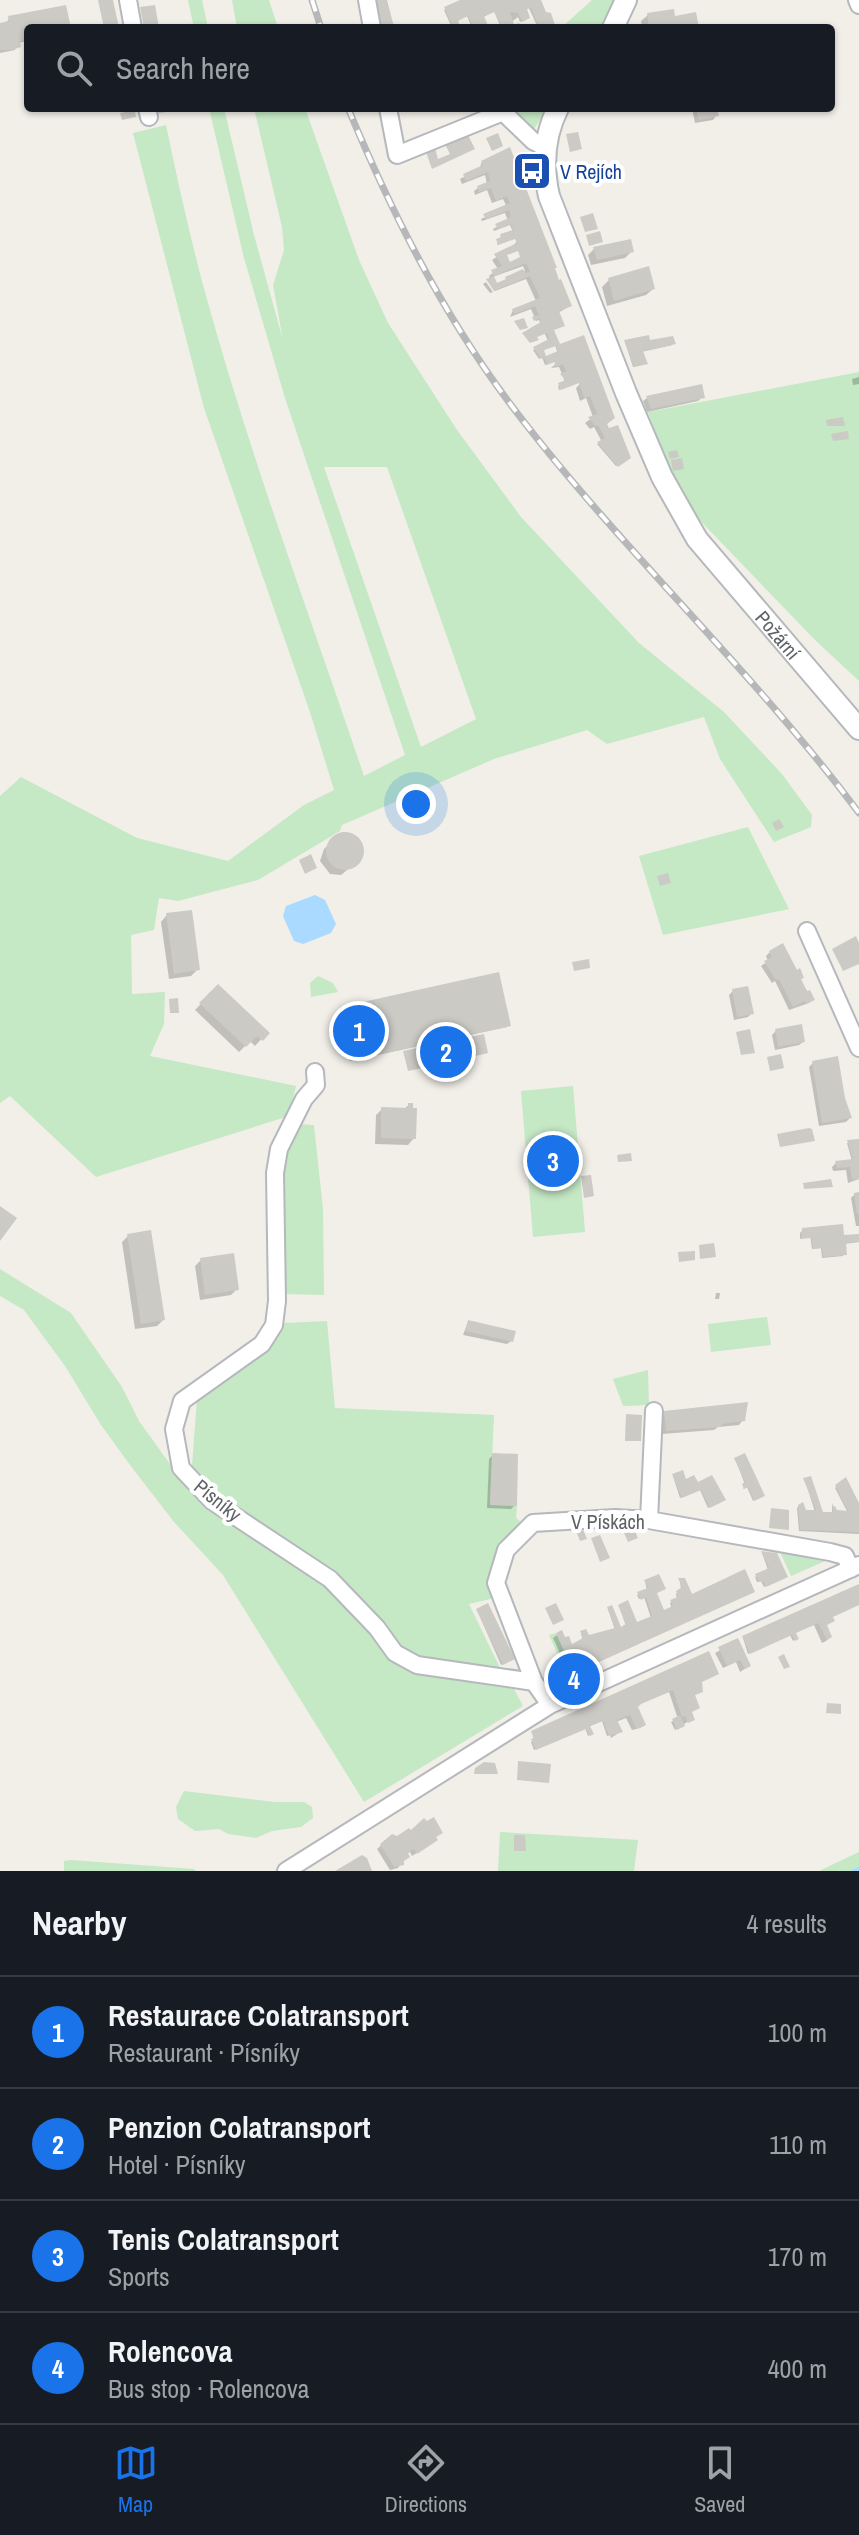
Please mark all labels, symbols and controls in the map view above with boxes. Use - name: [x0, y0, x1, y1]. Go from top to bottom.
- search box: [24, 24, 835, 112]
- icon: search: [52, 46, 96, 90]
- text: Search here: [116, 48, 250, 88]
- bus stop icon: V Rejích: [511, 150, 553, 192]
- place label: V Rejích: [560, 158, 622, 185]
- street label: Požární: [750, 604, 807, 665]
- your location: [396, 784, 436, 824]
- pin: 1: [333, 1001, 385, 1061]
- pin: 2: [420, 1022, 472, 1082]
- pin: 3: [527, 1131, 579, 1191]
- street label: Písníky: [189, 1473, 248, 1528]
- street label: V Pískách: [571, 1508, 645, 1535]
- pin: 4: [548, 1649, 600, 1709]
- text: Nearby: [32, 1900, 127, 1946]
- text: 4 results: [746, 1906, 827, 1941]
- text: Restaurace Colatransport: [108, 1995, 409, 2035]
- text: 1: [52, 2015, 64, 2050]
- text: 100 m: [768, 2015, 827, 2050]
- text: Restaurant · Písníky: [108, 2035, 300, 2070]
- text: Penzion Colatransport: [108, 2107, 370, 2147]
- text: 2: [52, 2127, 64, 2162]
- text: 110 m: [769, 2127, 827, 2162]
- text: Hotel · Písníky: [108, 2147, 245, 2182]
- text: Tenis Colatransport: [108, 2219, 339, 2259]
- text: 3: [52, 2239, 64, 2274]
- text: 170 m: [768, 2239, 827, 2274]
- text: Sports: [108, 2259, 170, 2294]
- text: Rolencova: [108, 2331, 232, 2371]
- text: 4: [52, 2351, 64, 2386]
- text: 400 m: [768, 2351, 827, 2386]
- text: Bus stop · Rolencova: [108, 2371, 309, 2406]
- tab: Map: [114, 2441, 158, 2519]
- tab: Directions: [385, 2441, 467, 2519]
- tab: Saved: [694, 2441, 745, 2519]

